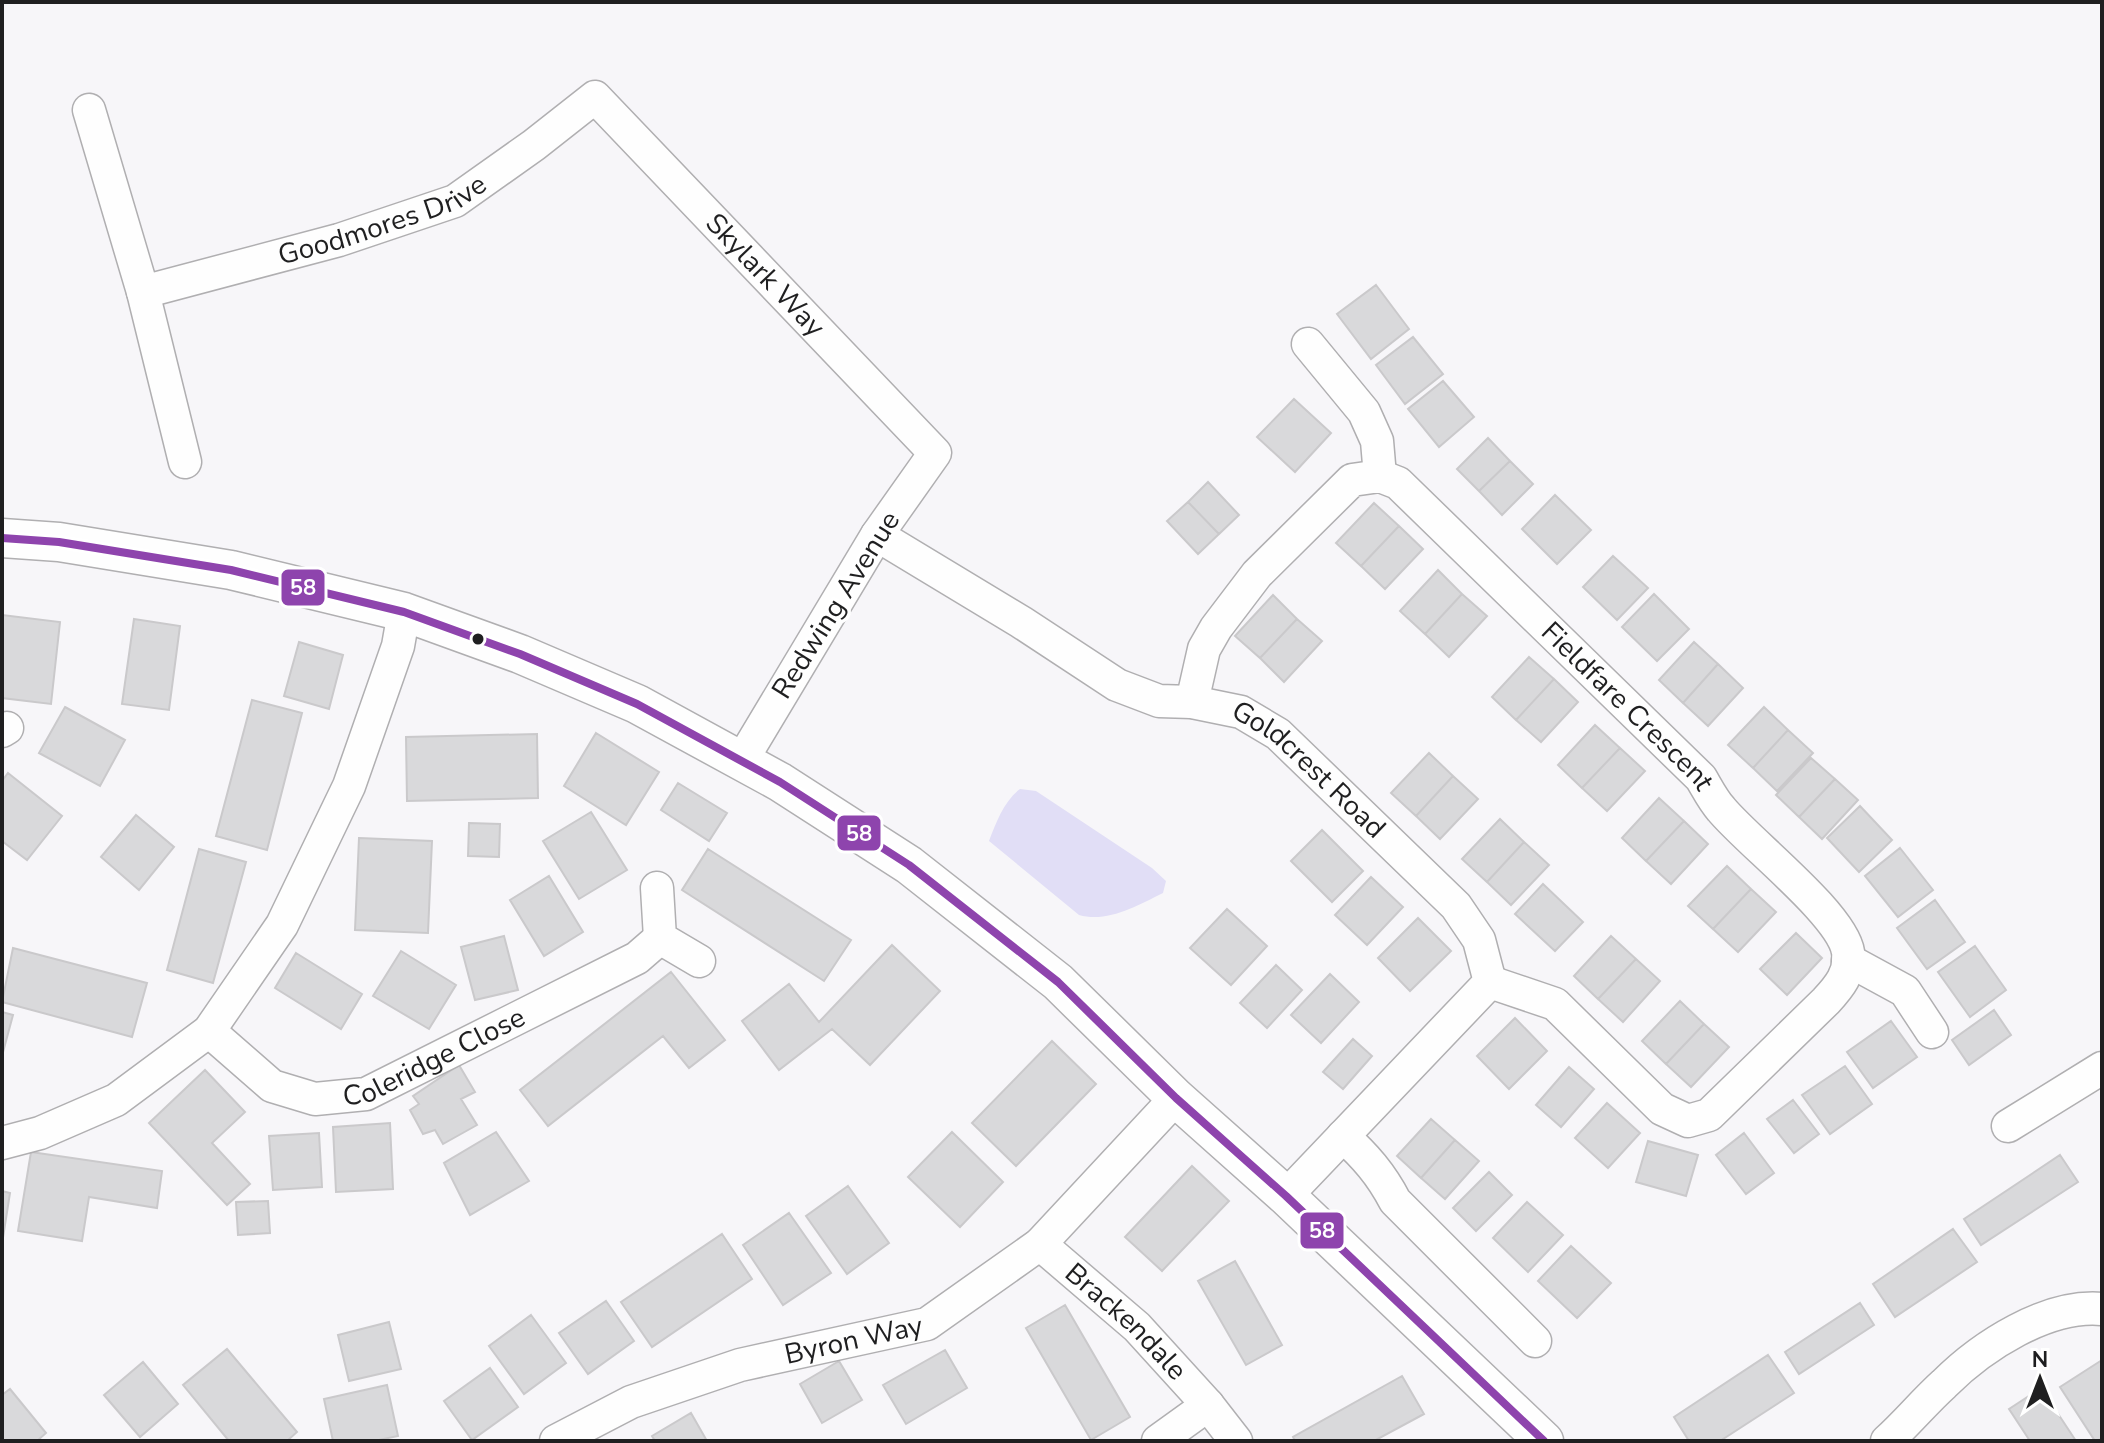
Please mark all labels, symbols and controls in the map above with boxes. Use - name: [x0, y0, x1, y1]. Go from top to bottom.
- street label: Goodmores Drive: [274, 166, 494, 274]
- street label: Skylark Way: [697, 205, 834, 346]
- street label: Redwing Avenue: [763, 504, 909, 706]
- line badge: 58: [280, 568, 326, 607]
- text: 58: [290, 573, 316, 603]
- street label: Fieldfare Crescent: [1533, 614, 1723, 797]
- unlabelled marker: [470, 631, 486, 647]
- street label: Goldcrest Road: [1225, 692, 1394, 847]
- line badge: 58: [836, 814, 882, 852]
- text: 58: [846, 819, 872, 849]
- street label: Coleridge Close: [341, 998, 532, 1115]
- line badge: 58: [1299, 1211, 1345, 1250]
- text: 58: [1309, 1216, 1335, 1246]
- street label: Brackendale: [1057, 1254, 1195, 1389]
- street label: Byron Way: [781, 1306, 927, 1374]
- north arrow: [2000, 1339, 2080, 1419]
- text: N: [2032, 1345, 2048, 1375]

